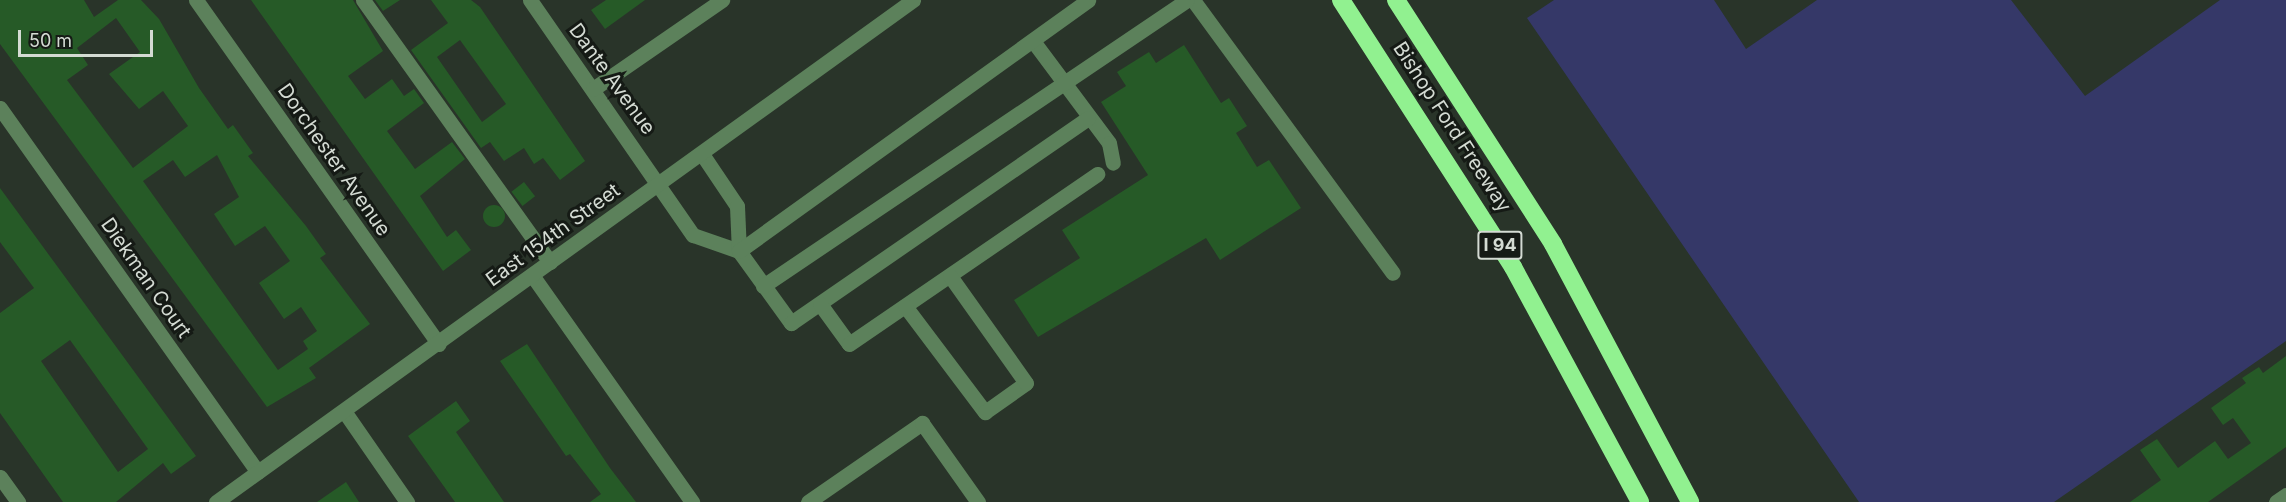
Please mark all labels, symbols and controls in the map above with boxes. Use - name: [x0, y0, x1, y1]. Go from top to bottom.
- scale bar: [21, 18, 156, 56]
- street label: Dante Avenue: [564, 19, 660, 139]
- text: 50 m: [29, 30, 72, 51]
- street label: Bishop Ford Freeway: [1388, 37, 1516, 217]
- street label: Dorchester Avenue: [272, 79, 396, 241]
- street label: East 154th Street: [481, 178, 625, 292]
- street label: Diekman Court: [96, 213, 196, 343]
- road number: I 94: [1476, 230, 1524, 260]

